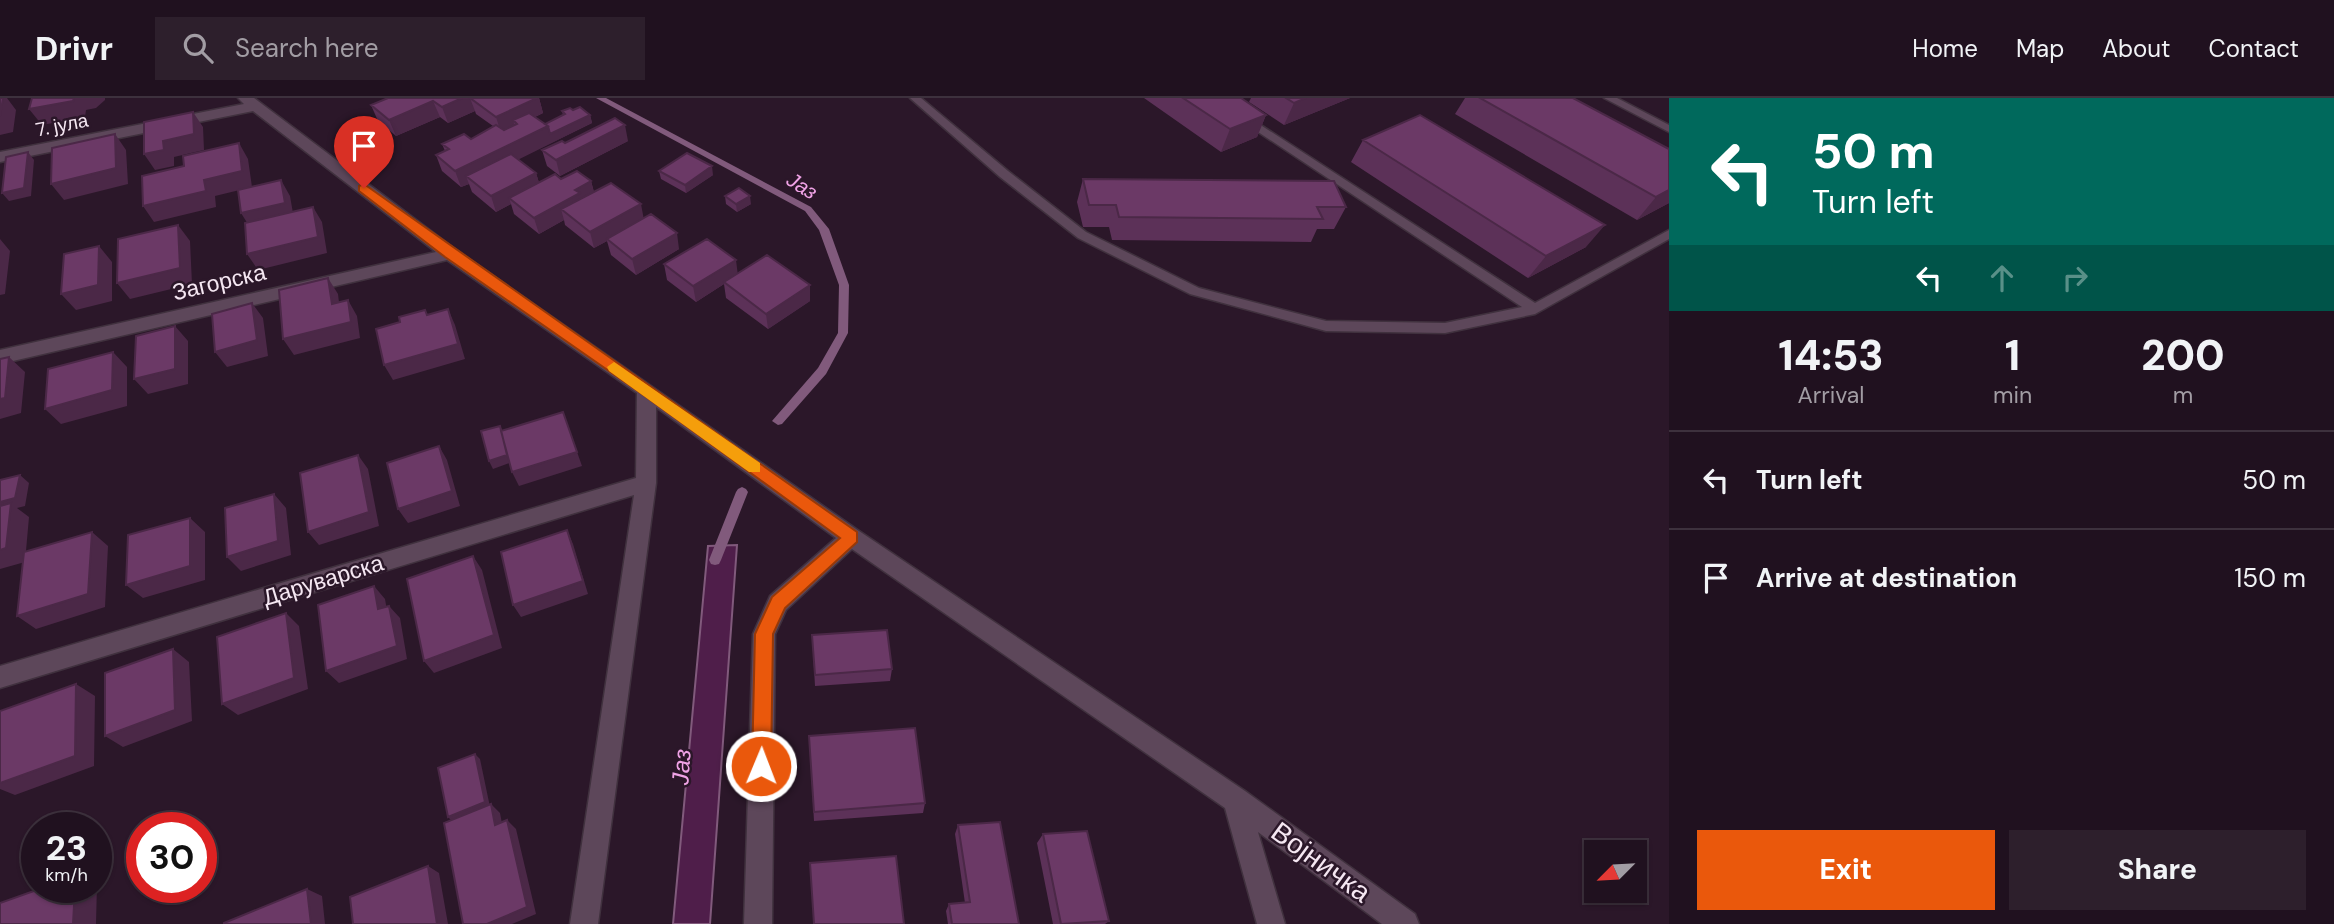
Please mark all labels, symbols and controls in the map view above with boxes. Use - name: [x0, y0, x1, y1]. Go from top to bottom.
- search box: [155, 17, 645, 80]
- text: Drivr: [35, 27, 113, 70]
- icon: search: [179, 29, 217, 67]
- text: Search here: [235, 31, 378, 65]
- text: Home: [1912, 33, 1978, 64]
- text: Map: [2016, 33, 2064, 64]
- text: About: [2102, 33, 2171, 64]
- text: Contact: [2209, 33, 2299, 64]
- street label: 7. јула: [34, 108, 91, 142]
- pin: [334, 116, 394, 188]
- text: 50 m: [1812, 119, 1935, 183]
- icon: left: [1697, 126, 1788, 217]
- icon: arrive: [345, 127, 383, 165]
- water label: Јаз: [780, 165, 823, 206]
- text: Turn left: [1812, 181, 1934, 223]
- street label: Загорска: [169, 257, 269, 307]
- icon: left: [1910, 259, 1948, 297]
- icon: ahead: [1983, 259, 2021, 297]
- icon: right: [2056, 259, 2094, 297]
- text: 14:53: [1778, 328, 1884, 383]
- text: 1: [2005, 328, 2020, 383]
- text: 200: [2141, 328, 2225, 383]
- text: Arrival: [1797, 380, 1864, 410]
- text: min: [1993, 380, 2032, 410]
- text: m: [2173, 380, 2193, 410]
- icon: left: [1697, 461, 1735, 499]
- text: Turn left: [1756, 463, 1863, 497]
- text: 50 m: [2242, 463, 2306, 497]
- street label: Даруварска: [259, 547, 387, 613]
- icon: arrive: [1697, 559, 1735, 597]
- text: Arrive at destination: [1756, 561, 2017, 595]
- text: 150 m: [2234, 561, 2306, 595]
- position arrow: [724, 729, 798, 803]
- water label: Јаз: [664, 748, 698, 787]
- speed limit sign: 30: [126, 812, 217, 903]
- street label: Војничка: [1264, 813, 1379, 911]
- text: 23: [46, 825, 87, 871]
- button: Exit: [1697, 830, 1995, 910]
- button: Share: [2009, 830, 2306, 910]
- north arrow: [1584, 840, 1647, 903]
- map controls: [1584, 840, 1647, 903]
- text: km/h: [45, 863, 88, 887]

